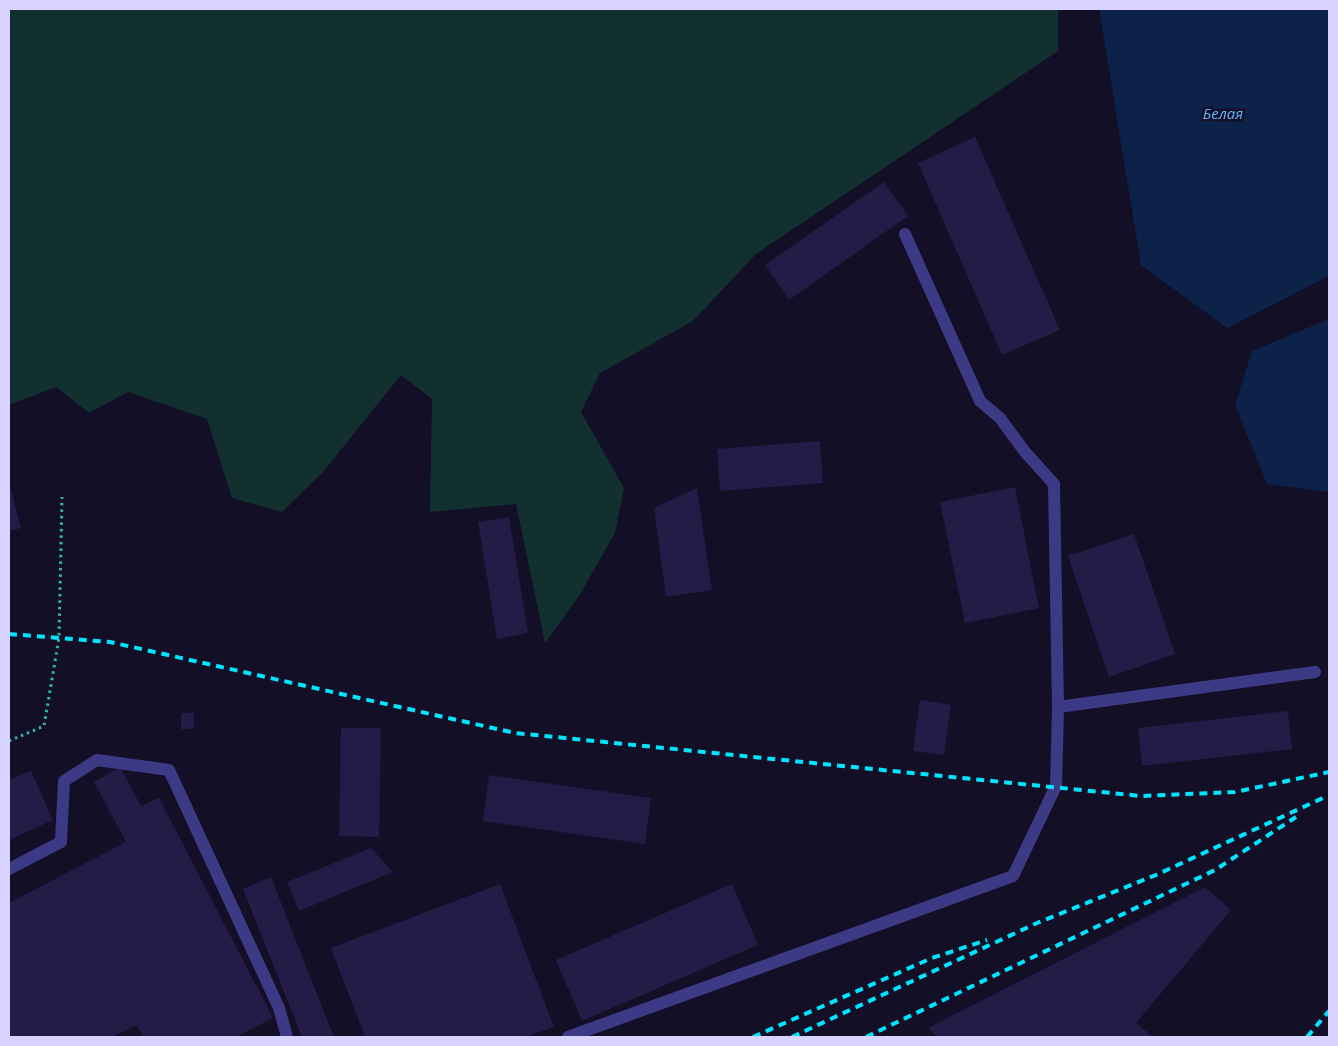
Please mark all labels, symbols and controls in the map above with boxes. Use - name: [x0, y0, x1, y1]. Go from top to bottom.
- water label: Белая: [1203, 106, 1243, 124]

